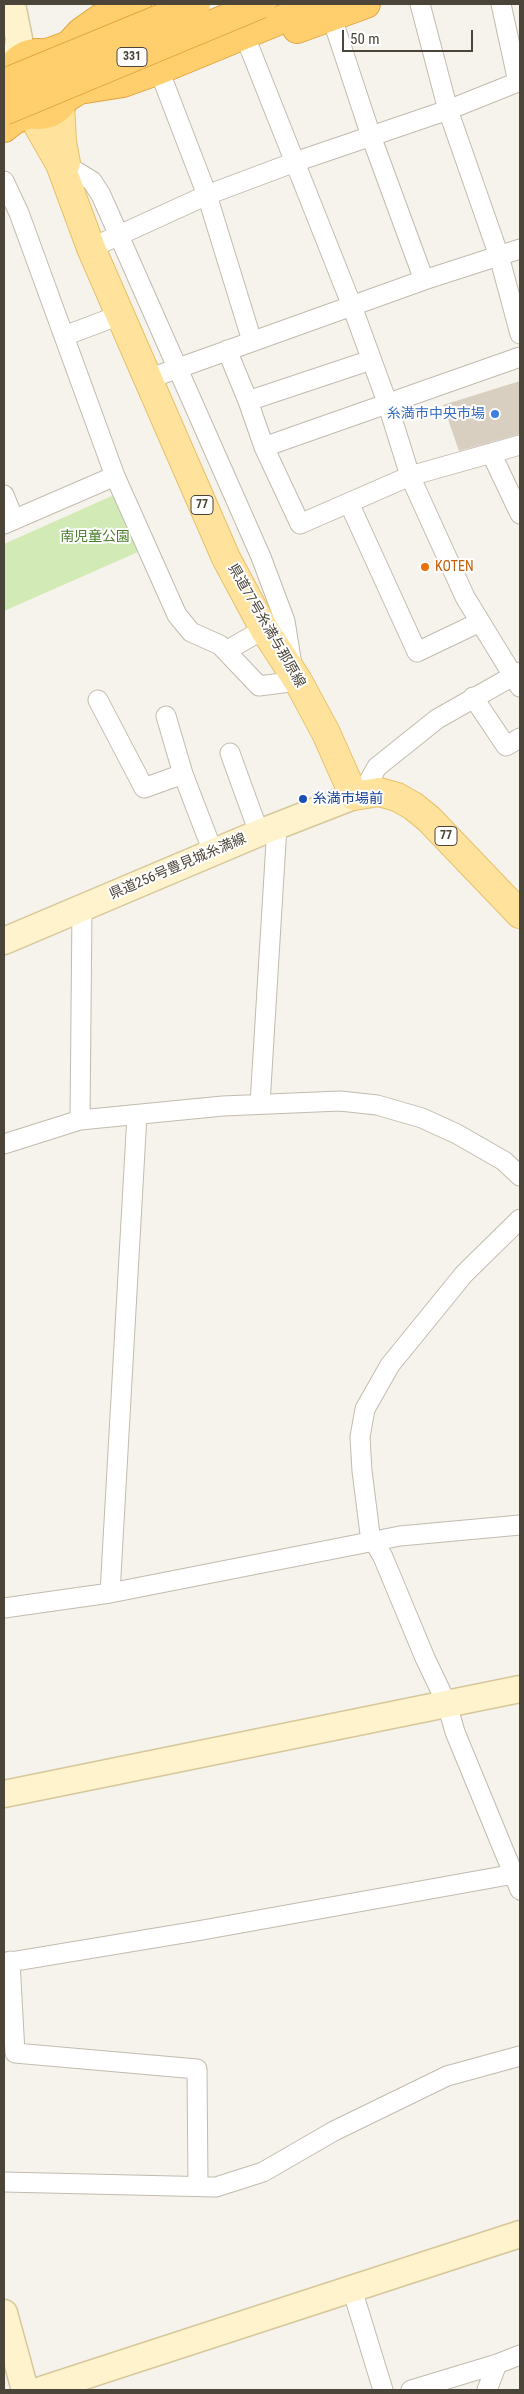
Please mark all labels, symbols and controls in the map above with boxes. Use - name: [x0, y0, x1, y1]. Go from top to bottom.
- scale bar: [344, 20, 475, 52]
- text: 50 m: [350, 30, 380, 48]
- road number: 331: [117, 48, 147, 66]
- place label: 糸満市中央市場: [387, 406, 485, 422]
- marker: 糸満市中央市場: [489, 408, 501, 420]
- road number: 77: [191, 496, 213, 514]
- park label: 南児童公園: [60, 529, 130, 545]
- place label: KOTEN: [435, 559, 474, 575]
- street label: 県道77号糸満与那原線: [224, 561, 308, 691]
- marker: KOTEN: [419, 561, 431, 573]
- place label: 糸満市場前: [313, 791, 383, 807]
- marker: 糸満市場前: [297, 793, 309, 805]
- road number: 77: [435, 826, 457, 846]
- street label: 県道256号豊見城糸満線: [107, 831, 249, 903]

